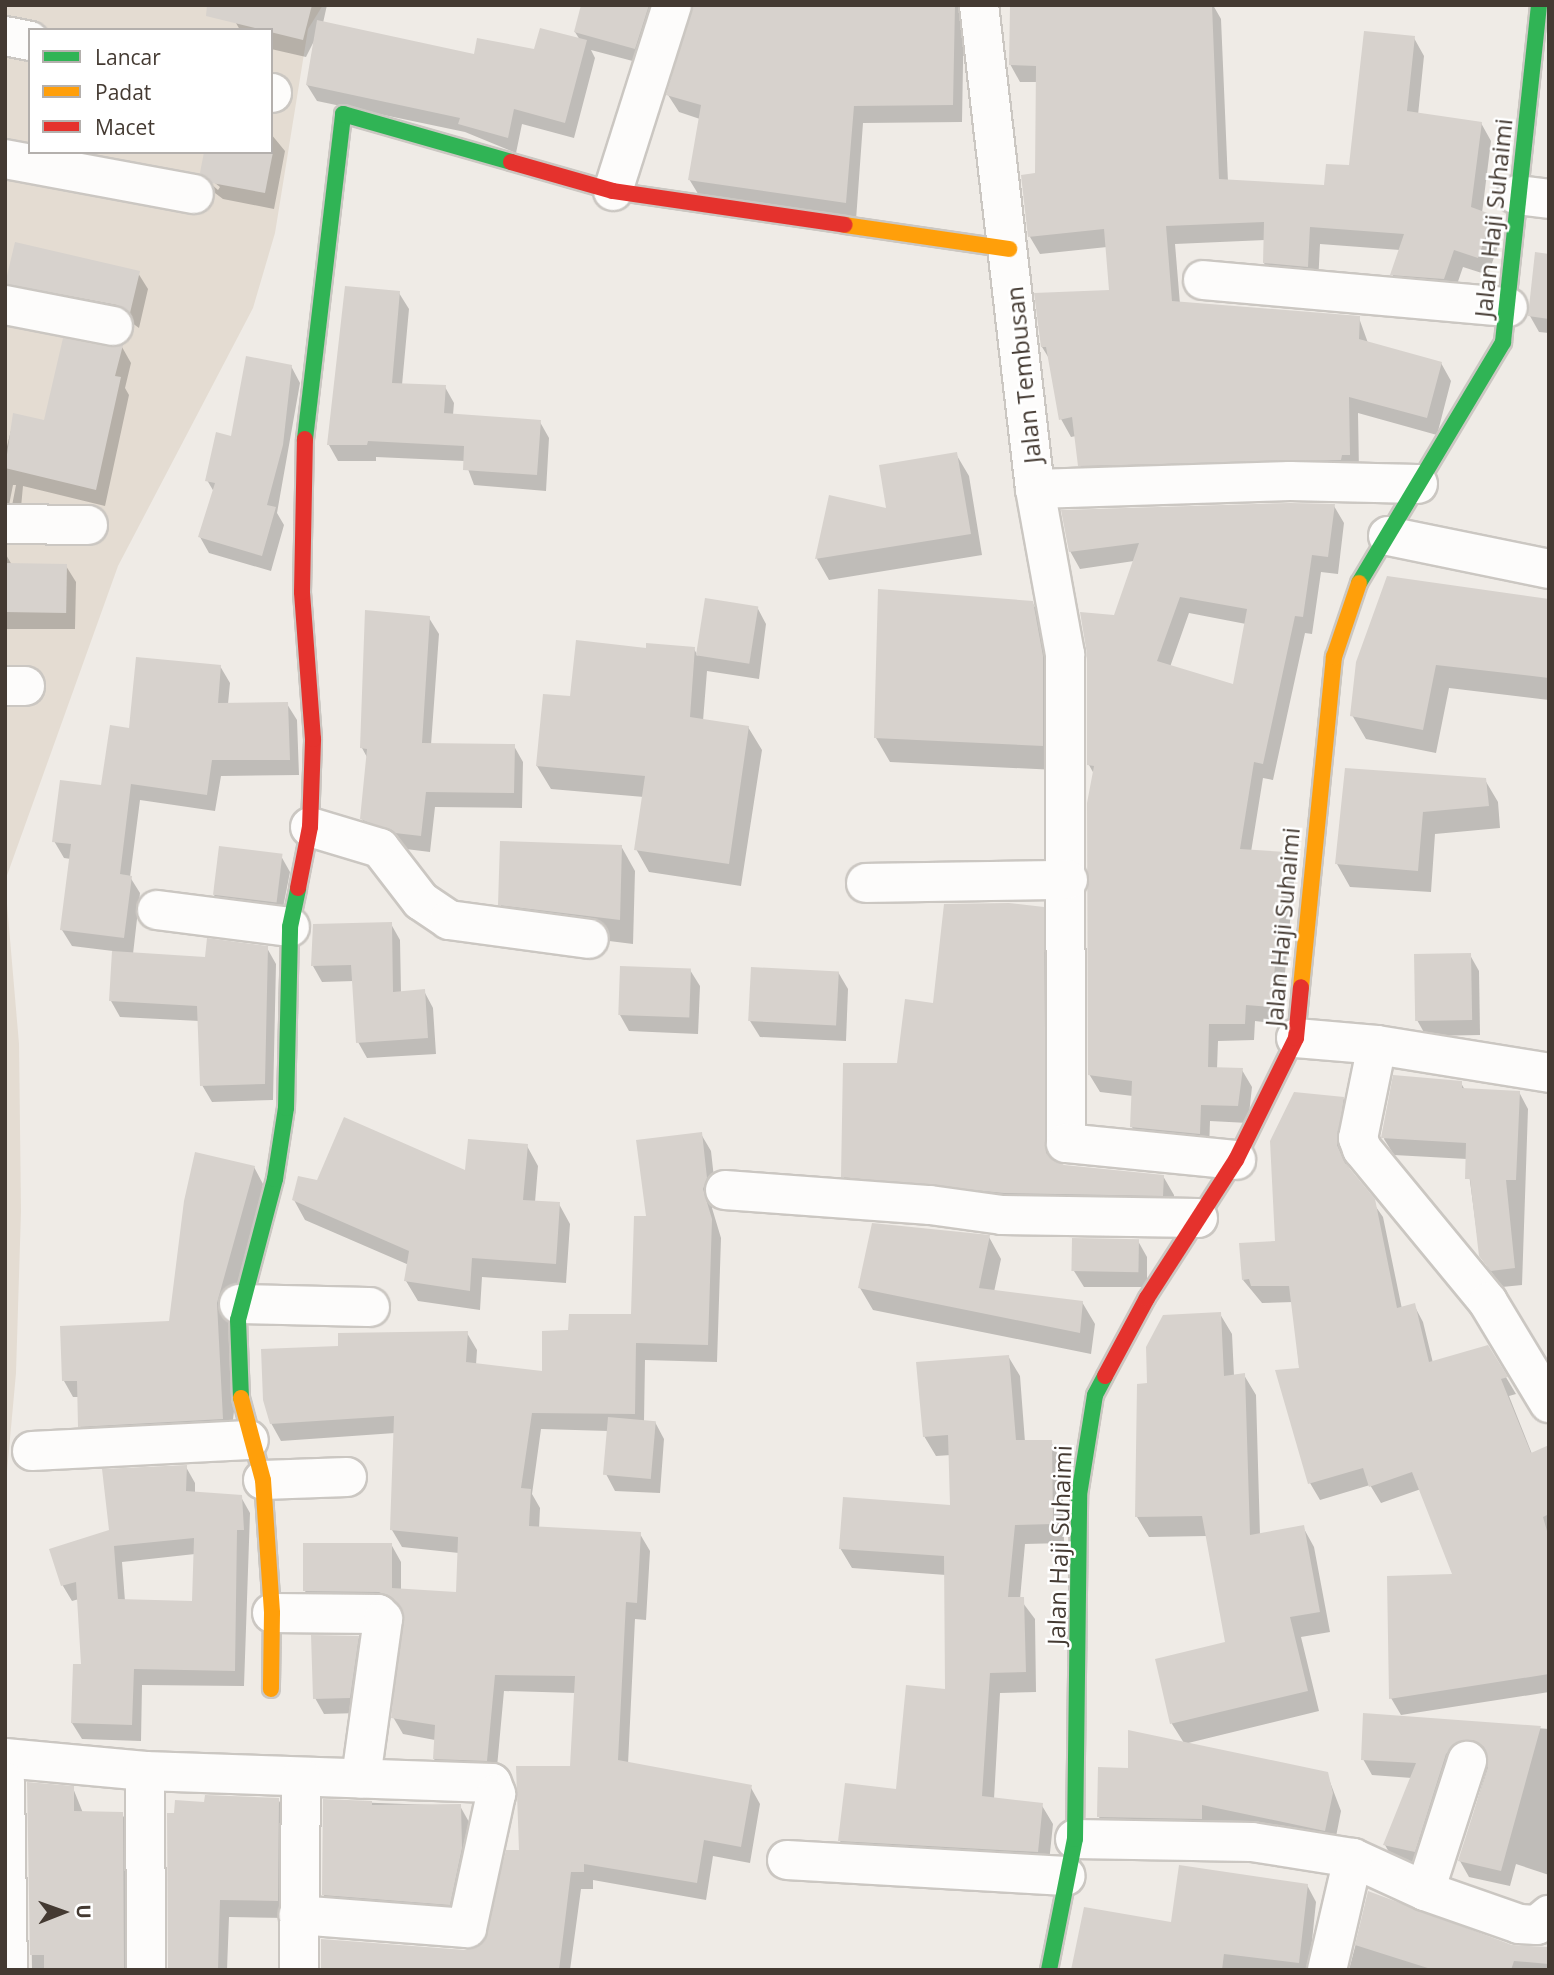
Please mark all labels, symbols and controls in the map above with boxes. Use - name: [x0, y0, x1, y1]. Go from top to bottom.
- legend: [28, 28, 273, 154]
- text: Lancar: [95, 43, 161, 71]
- text: Padat: [95, 78, 151, 106]
- text: Macet: [95, 113, 155, 141]
- street label: Jalan Haji Suhaimi: [1468, 117, 1518, 319]
- street label: Jalan Tembusan: [999, 285, 1047, 465]
- street label: Jalan Haji Suhaimi: [1259, 826, 1305, 1028]
- street label: Jalan Haji Suhaimi: [1041, 1445, 1077, 1645]
- north arrow: [28, 1877, 98, 1947]
- text: U: [71, 1904, 97, 1919]

